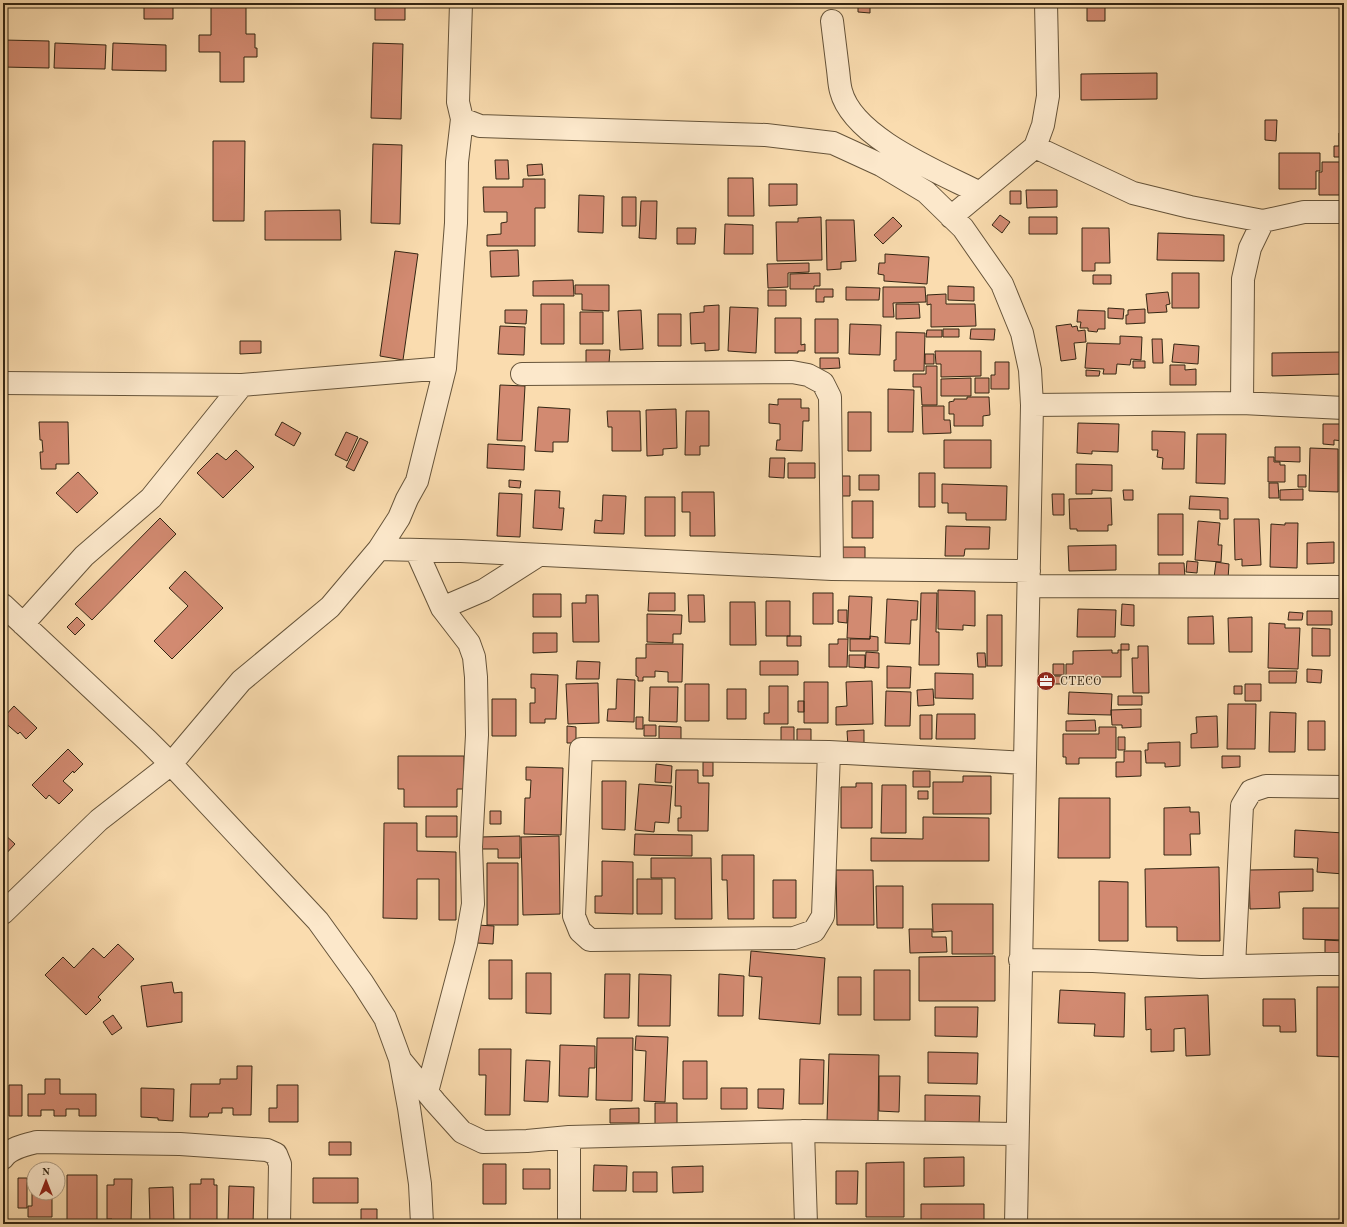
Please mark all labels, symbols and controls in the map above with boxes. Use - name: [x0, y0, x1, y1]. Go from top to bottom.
- office icon: CTECO: [1035, 670, 1057, 692]
- place label: CTECO: [1060, 676, 1101, 688]
- north arrow: [26, 1161, 66, 1201]
- text: N: [42, 1167, 51, 1178]

